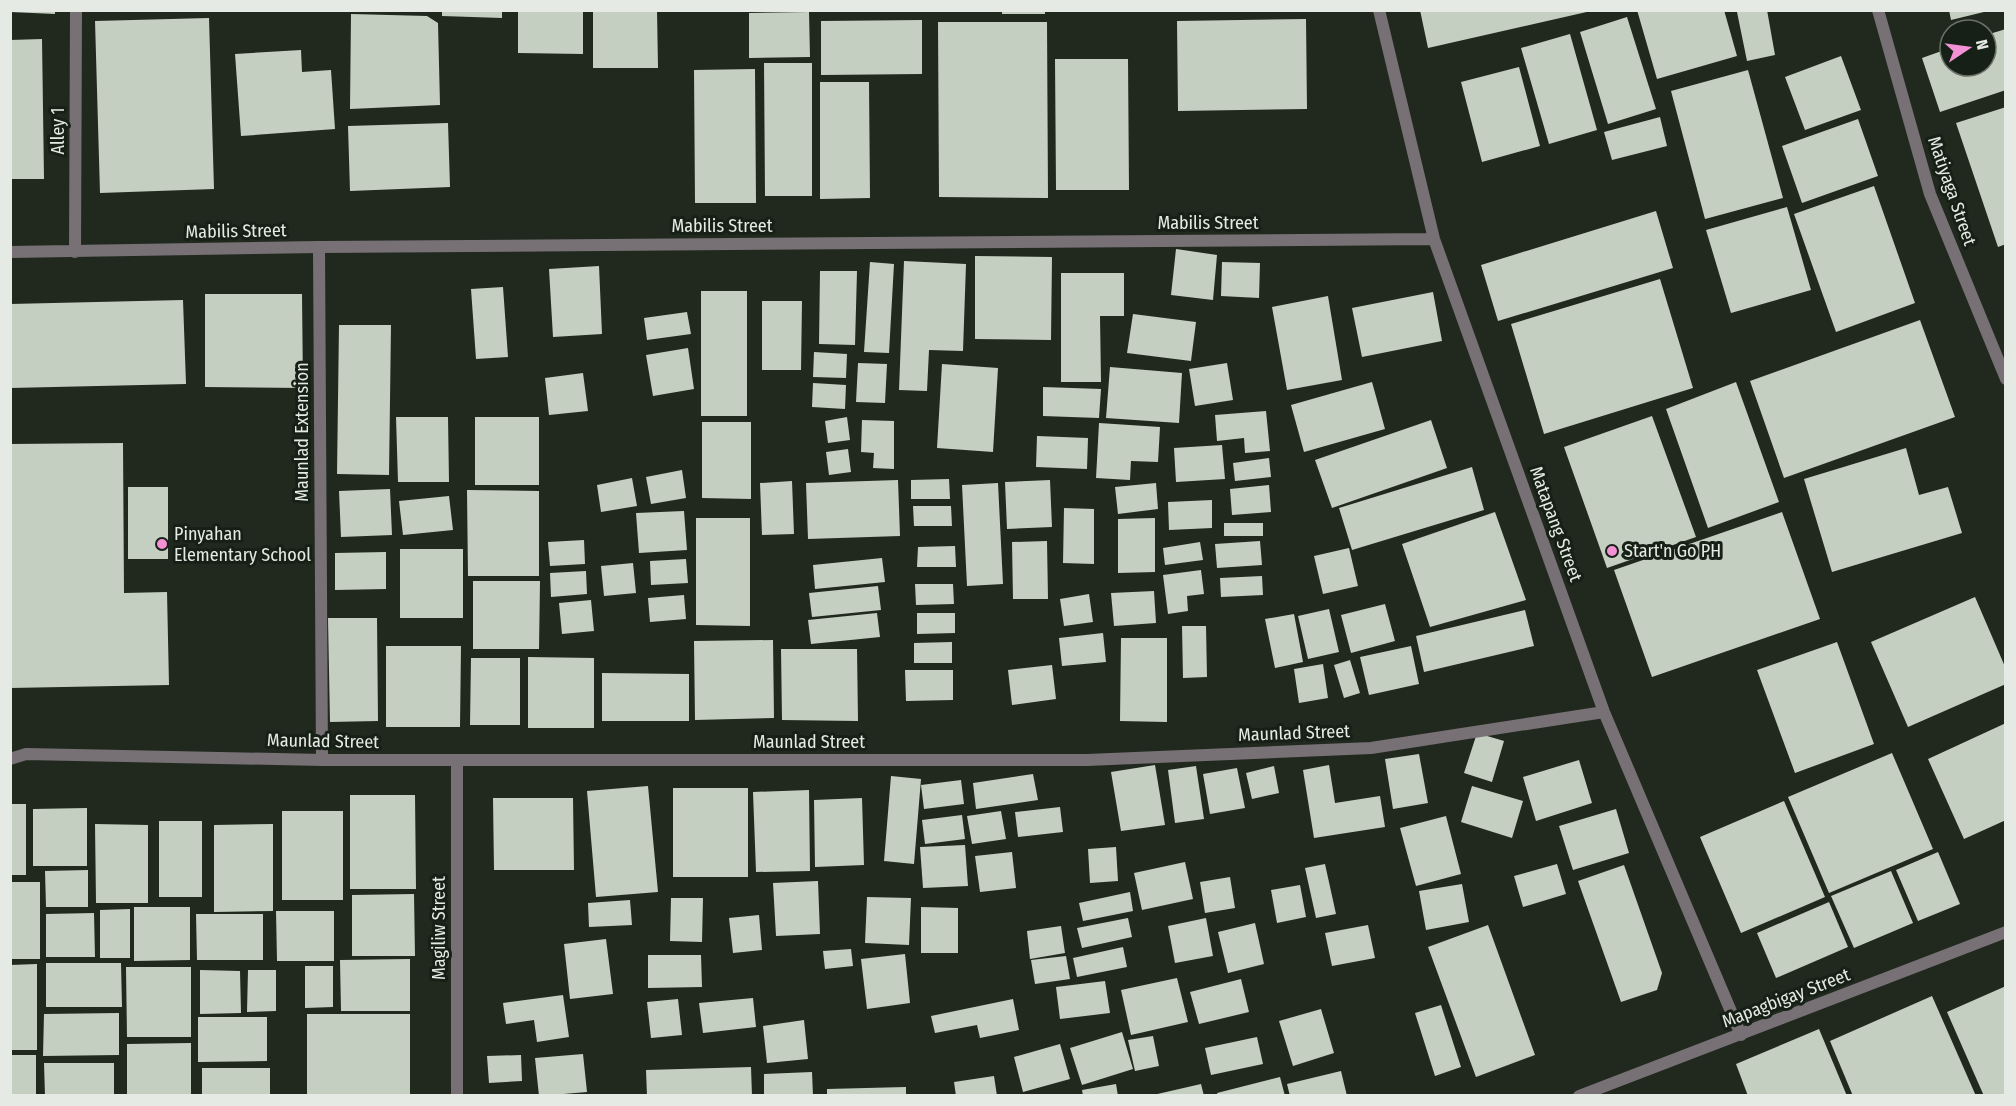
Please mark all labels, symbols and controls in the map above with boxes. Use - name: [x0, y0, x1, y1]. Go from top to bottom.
- north arrow: [1938, 18, 1998, 78]
- text: N: [1972, 38, 1992, 52]
- street label: Alley 1: [47, 108, 69, 154]
- street label: Matiyaga Street: [1923, 134, 1981, 249]
- street label: Mabilis Street: [1157, 212, 1259, 234]
- street label: Mabilis Street: [671, 215, 773, 237]
- street label: Mabilis Street: [185, 219, 287, 243]
- street label: Maunlad Extension: [291, 362, 313, 502]
- street label: Matapang Street: [1525, 463, 1587, 585]
- place label: Pinyahan Elementary School: [174, 523, 311, 566]
- marker: Pinyahan Elementary School: [155, 537, 169, 551]
- place label: Start'n Go PH: [1624, 540, 1721, 562]
- marker: Start'n Go PH: [1605, 544, 1619, 558]
- street label: Maunlad Street: [1238, 720, 1351, 746]
- street label: Maunlad Street: [267, 729, 379, 753]
- street label: Maunlad Street: [753, 731, 865, 753]
- street label: Magiliw Street: [428, 876, 450, 980]
- street label: Mapagbigay Street: [1719, 963, 1853, 1033]

